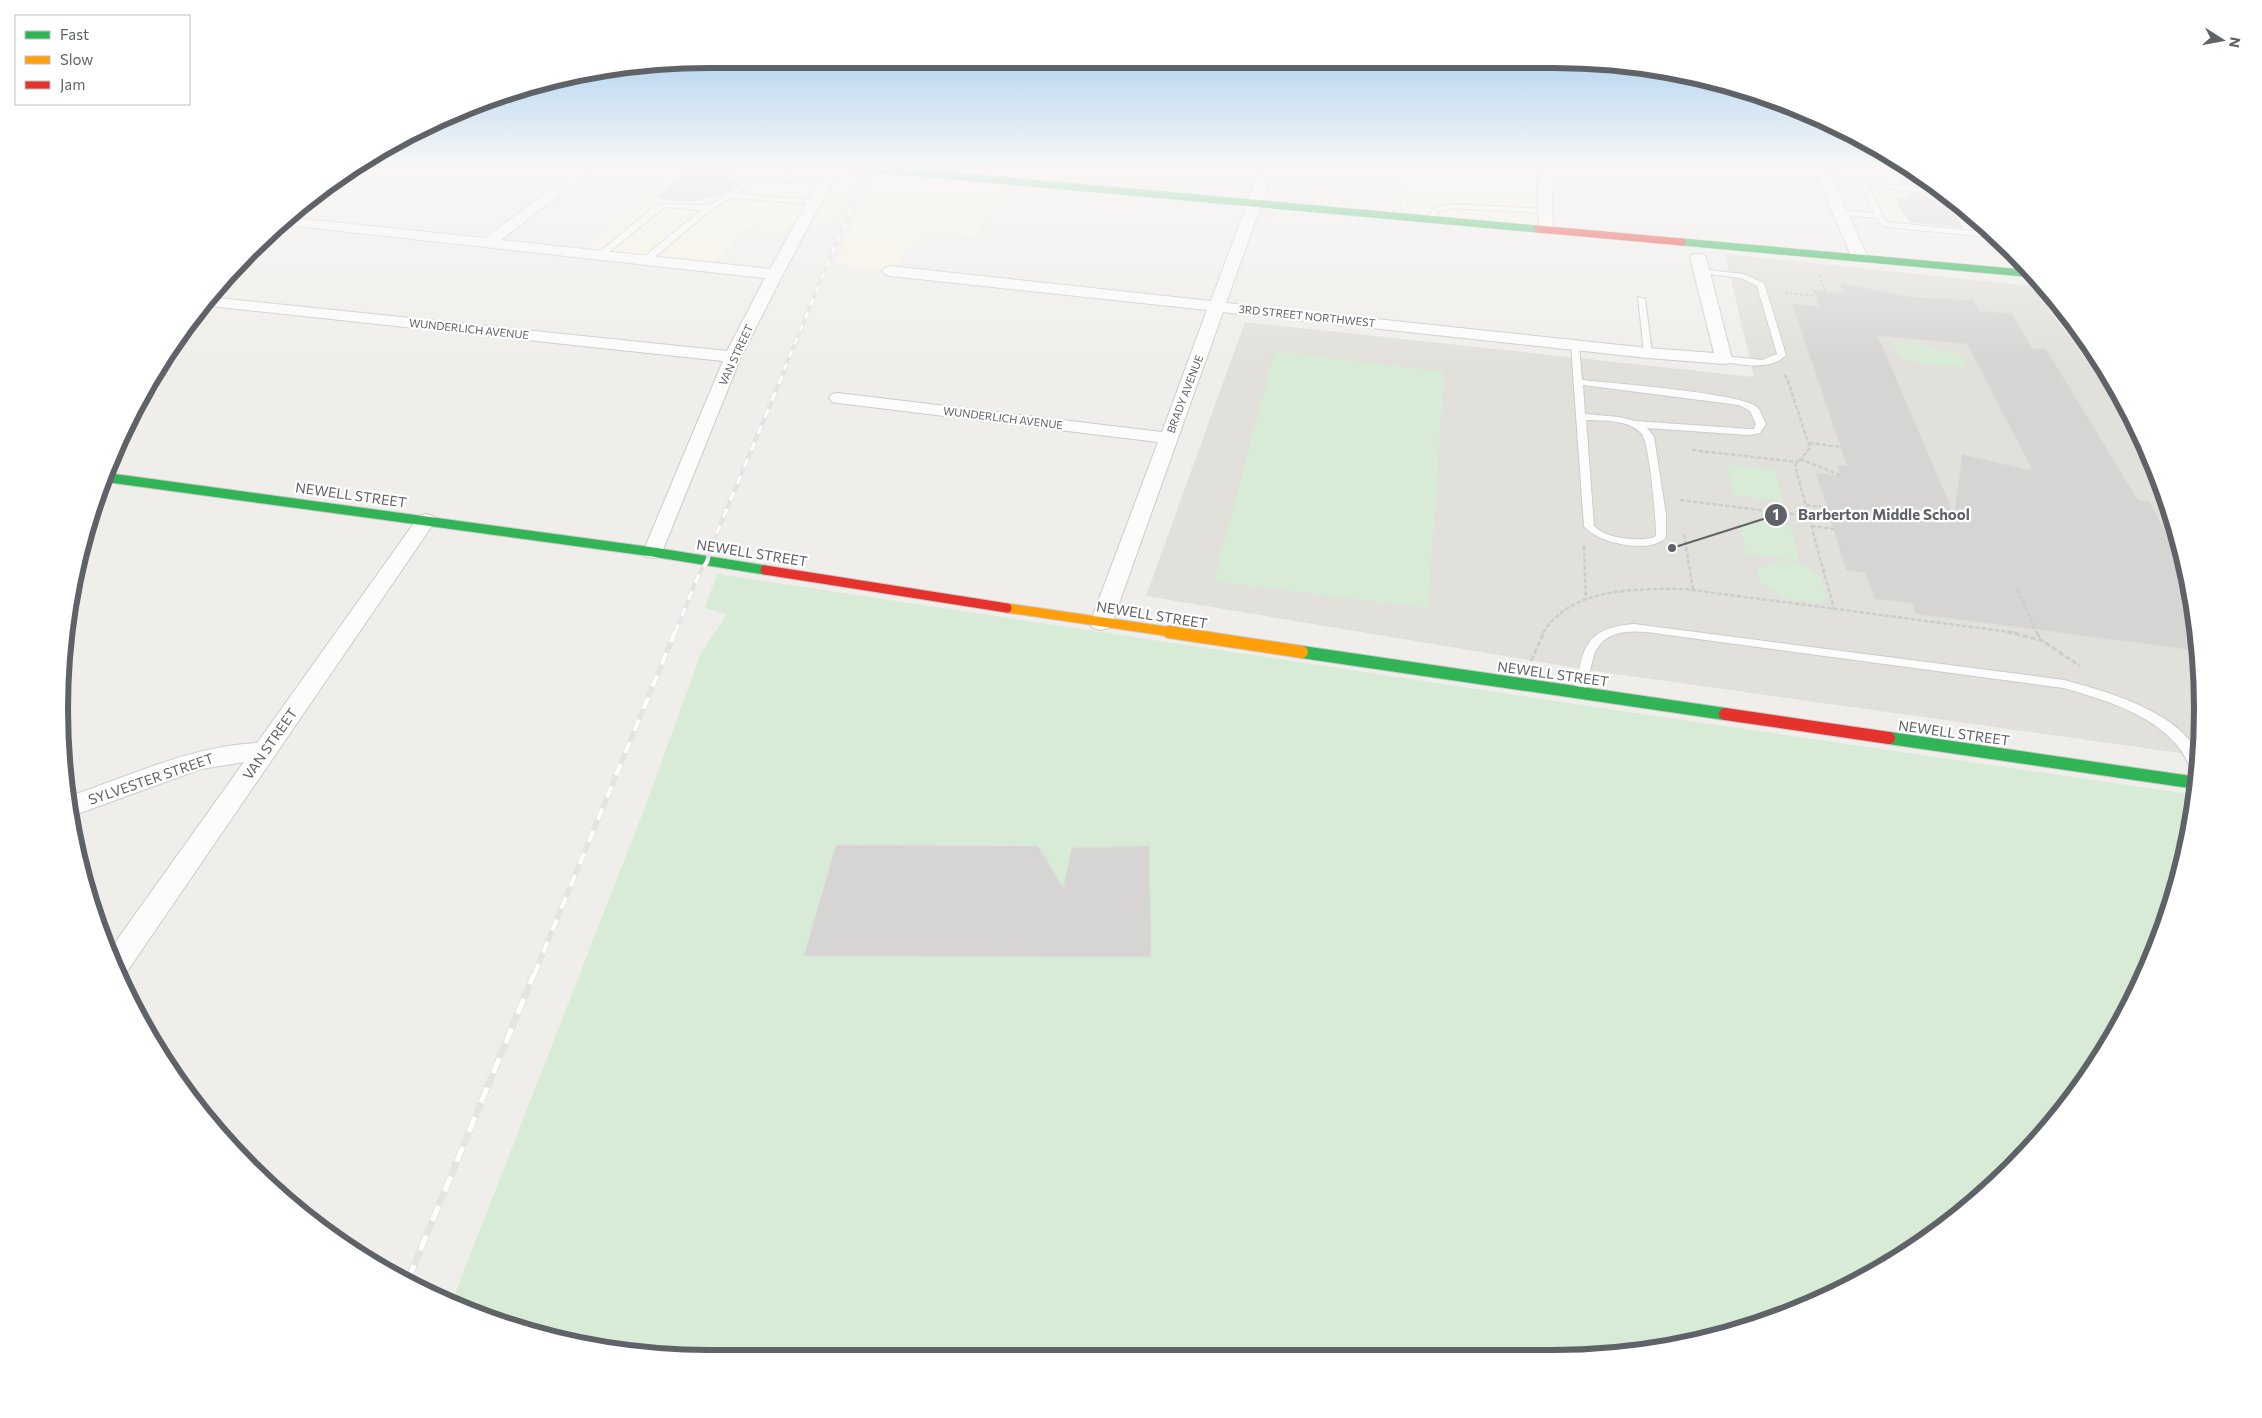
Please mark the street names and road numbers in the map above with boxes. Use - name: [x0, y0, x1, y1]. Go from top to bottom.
- street label: 3RD STREET NORTHWEST: [1238, 302, 1376, 329]
- street label: WUNDERLICH AVENUE: [408, 316, 530, 341]
- street label: VAN STREET: [716, 322, 755, 387]
- street label: BRADY AVENUE: [1164, 353, 1205, 435]
- street label: WUNDERLICH AVENUE: [942, 404, 1064, 431]
- street label: NEWELL STREET: [294, 478, 408, 511]
- street label: NEWELL STREET: [695, 535, 809, 570]
- street label: NEWELL STREET: [1095, 597, 1209, 632]
- street label: NEWELL STREET: [1496, 657, 1610, 690]
- street label: VAN STREET: [239, 705, 301, 783]
- street label: NEWELL STREET: [1897, 716, 2011, 749]
- street label: SYLVESTER STREET: [86, 749, 216, 808]

